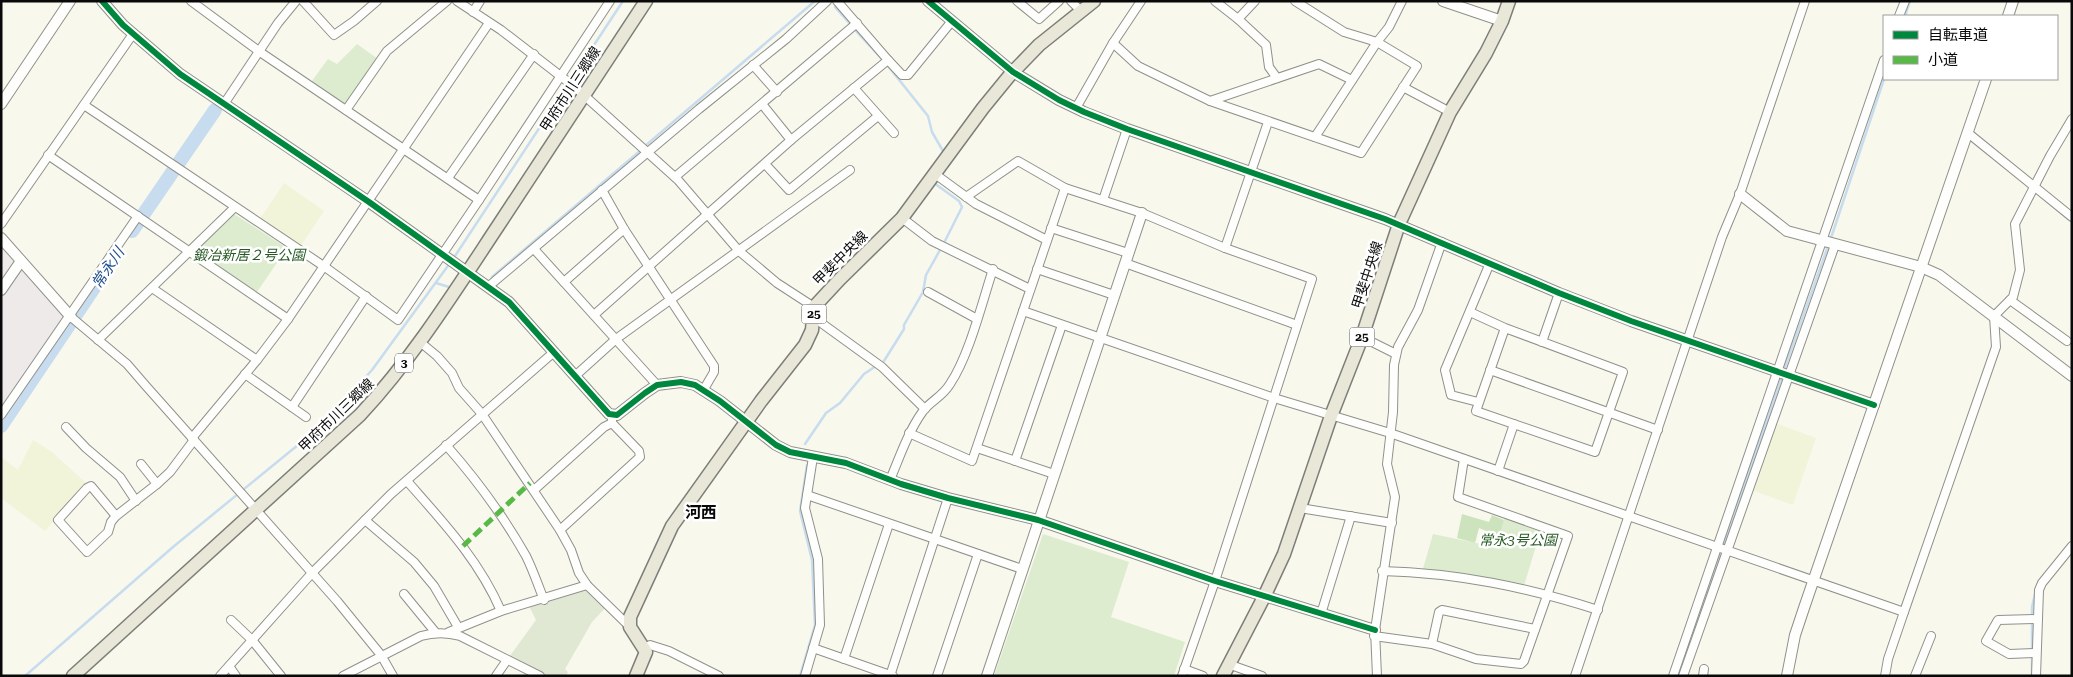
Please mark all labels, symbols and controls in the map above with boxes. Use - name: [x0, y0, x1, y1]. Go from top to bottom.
- legend: [1883, 15, 2058, 80]
- text: 自転車道: [1928, 26, 1988, 44]
- street label: 甲府市川三郷線: [537, 44, 603, 134]
- text: 小道: [1928, 51, 1958, 69]
- street label: 甲斐中央線: [810, 228, 870, 288]
- street label: 甲斐中央線: [1349, 239, 1385, 311]
- water label: 常永川: [88, 243, 129, 292]
- park label: 鍛冶新居２号公園: [193, 247, 307, 263]
- road number: 25: [802, 304, 826, 324]
- road number: 25: [1350, 328, 1374, 347]
- road number: 3: [395, 353, 413, 372]
- street label: 甲府市川三郷線: [295, 375, 377, 455]
- district label: 河西: [685, 503, 717, 522]
- park label: 常永3号公園: [1479, 532, 1559, 548]

